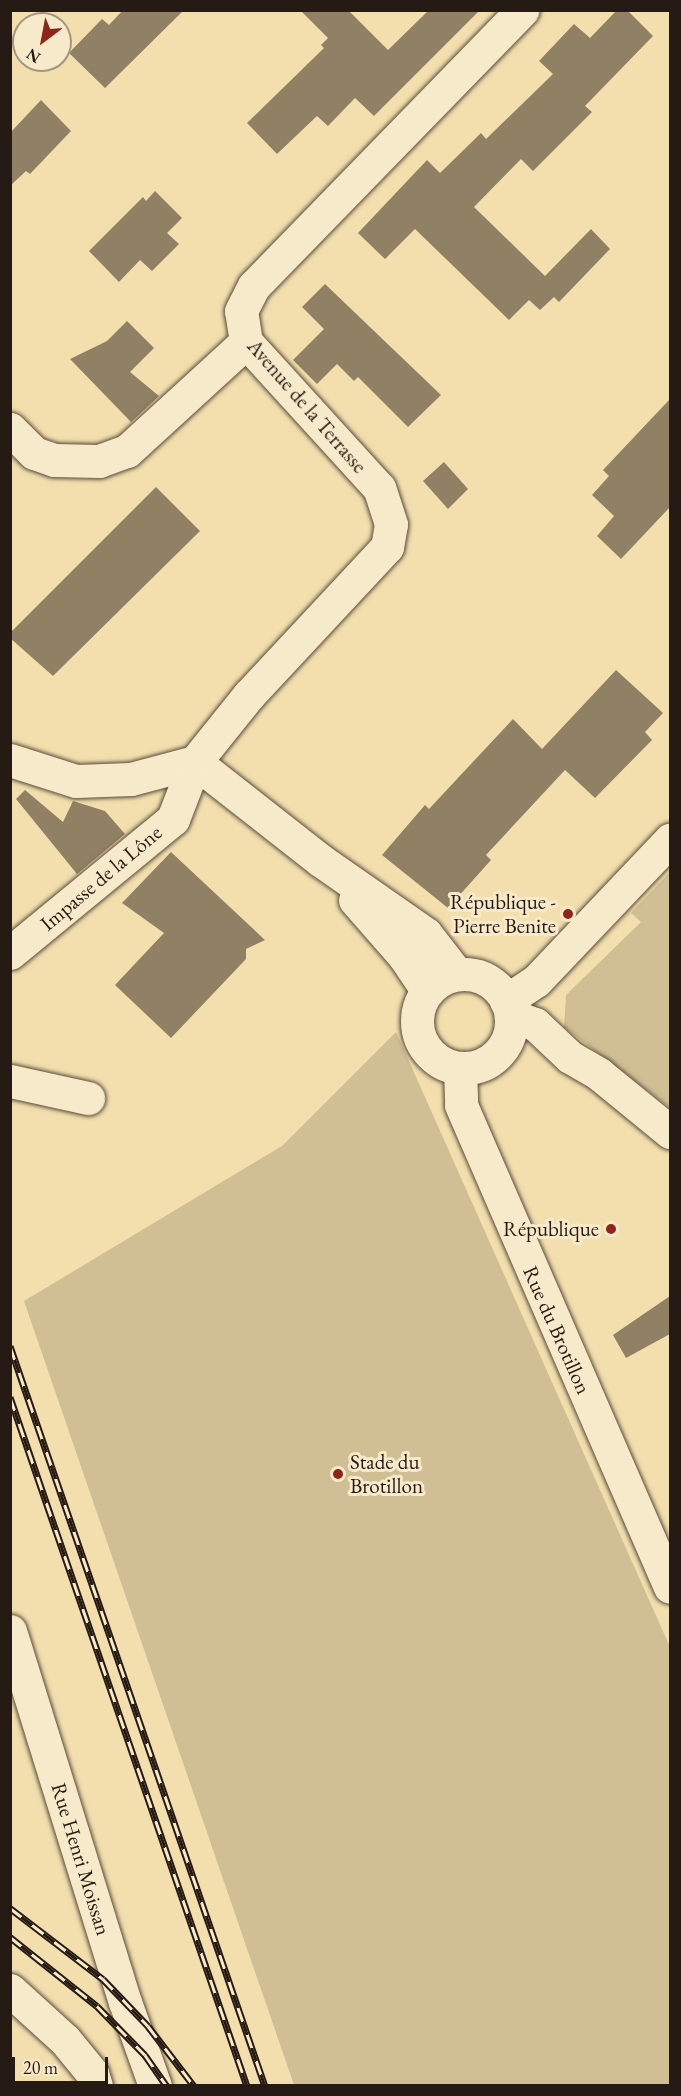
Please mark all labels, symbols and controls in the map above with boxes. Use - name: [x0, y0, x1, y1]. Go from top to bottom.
- north arrow: [12, 12, 72, 72]
- text: N: [22, 44, 44, 68]
- street label: Avenue de la Terrasse: [242, 334, 372, 478]
- street label: Impasse de la Lône: [35, 820, 167, 936]
- place label: République - Pierre Benite: [450, 889, 556, 939]
- marker: République - Pierre Benite: [561, 907, 575, 921]
- place label: République: [503, 1216, 599, 1242]
- marker: République: [604, 1222, 618, 1236]
- street label: Rue du Brotillon: [518, 1262, 596, 1398]
- place label: Stade du Brotillon: [350, 1449, 423, 1499]
- marker: Stade du Brotillon: [331, 1467, 345, 1481]
- street label: Rue Henri Moissan: [46, 1780, 116, 1938]
- scale bar: [15, 2045, 111, 2083]
- text: 20 m: [23, 2056, 58, 2079]

